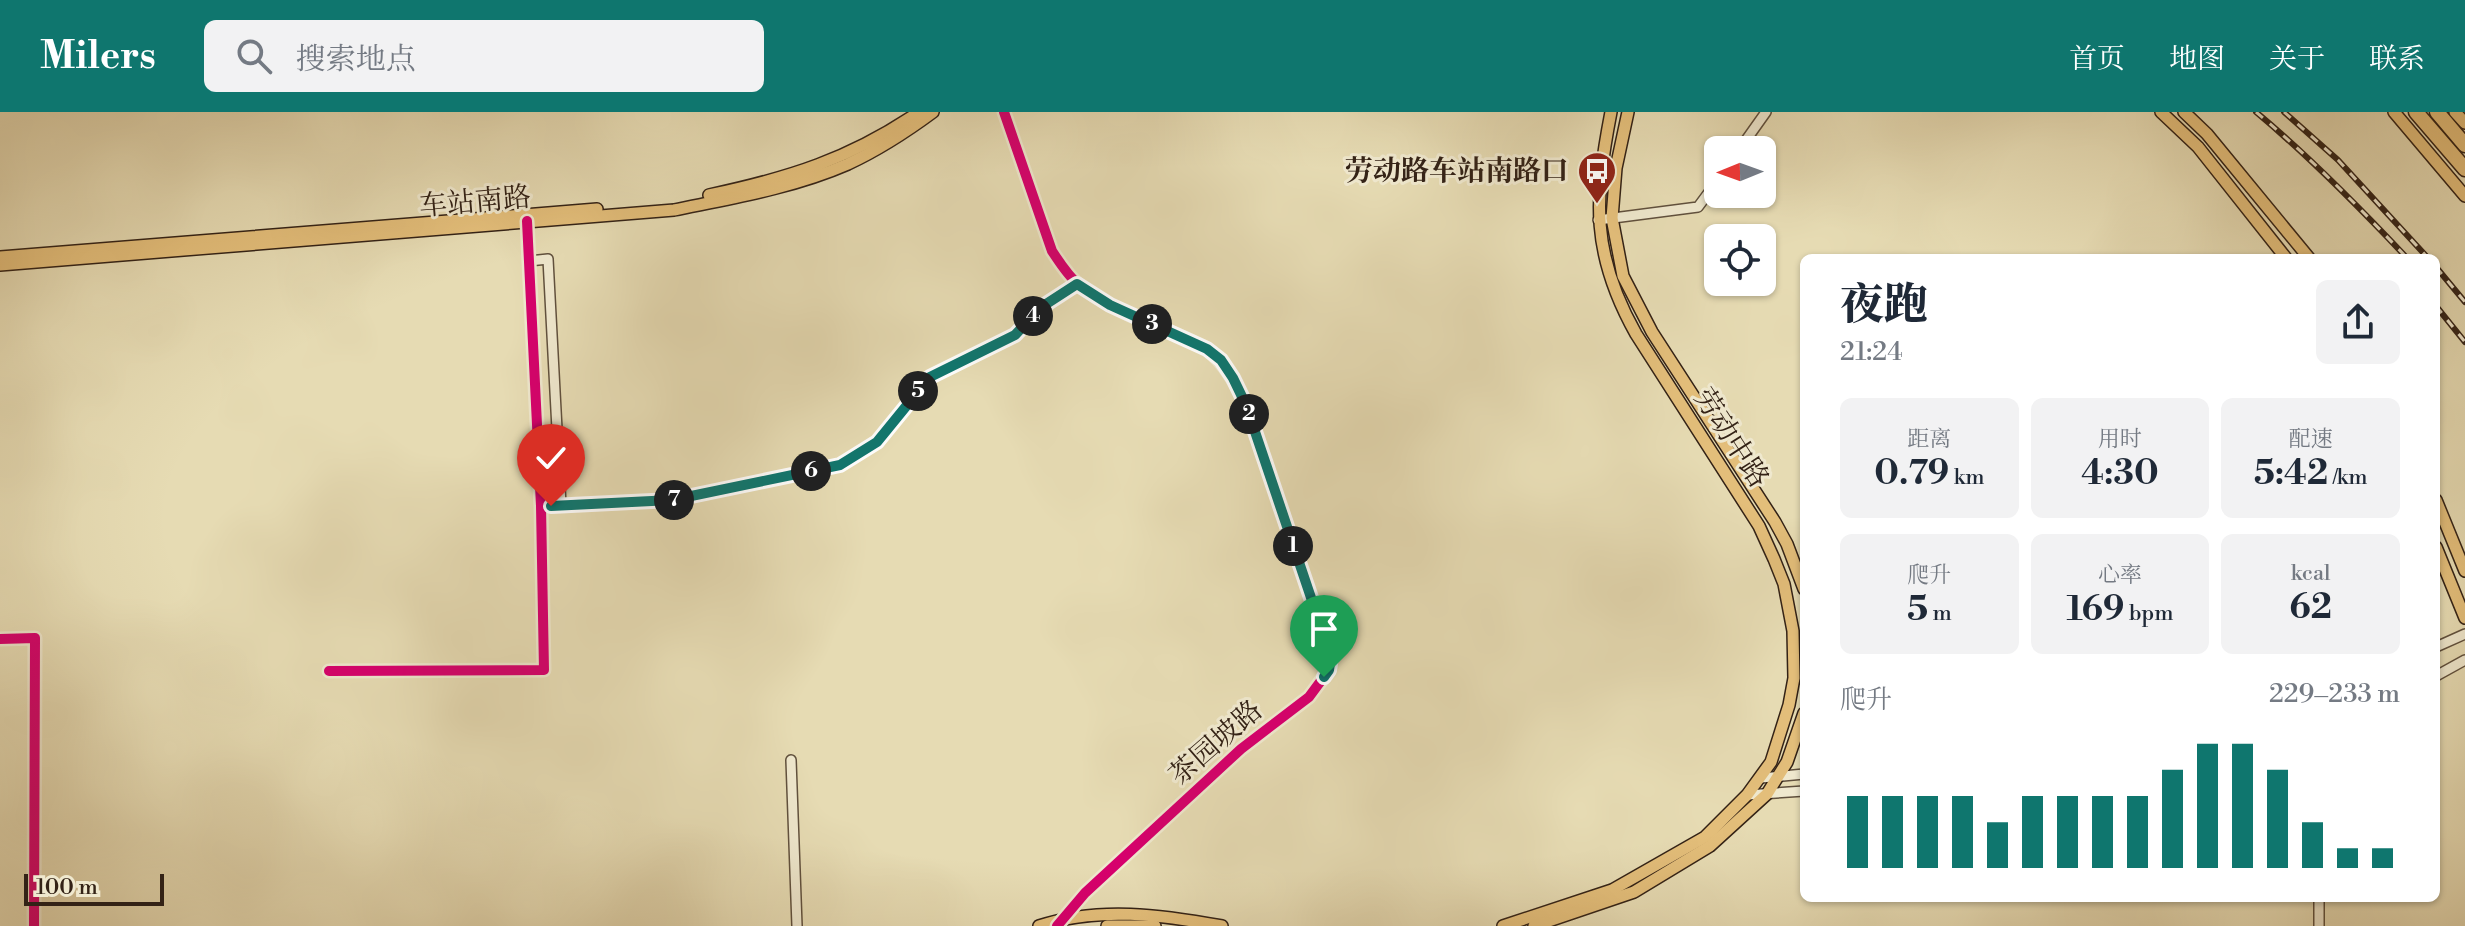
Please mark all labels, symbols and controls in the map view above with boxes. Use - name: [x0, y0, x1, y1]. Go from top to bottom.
- search box: [204, 20, 764, 92]
- text: Milers: [40, 33, 156, 80]
- icon: search: [232, 34, 276, 78]
- text: 搜索地点: [296, 41, 416, 79]
- text: 首页: [2069, 42, 2125, 77]
- text: 地图: [2169, 42, 2225, 77]
- text: 关于: [2269, 42, 2325, 77]
- text: 联系: [2369, 42, 2425, 77]
- north arrow: [1704, 136, 1776, 208]
- map controls: [1704, 136, 1776, 296]
- bus stop icon: 劳动路车站南路口: [1576, 150, 1618, 205]
- place label: 劳动路车站南路口: [1345, 154, 1569, 189]
- street label: 车站南路: [418, 180, 532, 224]
- button: locate: [1704, 224, 1776, 296]
- text: 夜跑: [1840, 278, 1928, 333]
- button: share: [2316, 280, 2400, 364]
- pin: 4: [1013, 296, 1053, 336]
- text: 4: [1026, 302, 1040, 329]
- pin: 3: [1132, 304, 1172, 344]
- text: 3: [1145, 310, 1159, 337]
- text: 21:24: [1840, 336, 1903, 368]
- pin: 5: [898, 371, 938, 411]
- text: 5: [911, 377, 925, 404]
- street label: 劳动中路: [1686, 381, 1776, 495]
- pin: 2: [1229, 394, 1269, 434]
- text: 2: [1242, 400, 1256, 427]
- pin: [517, 424, 585, 506]
- text: 距离: [1907, 426, 1951, 453]
- text: 用时: [2098, 426, 2142, 453]
- text: 配速: [2289, 426, 2333, 453]
- icon: check: [529, 436, 573, 480]
- pin: 6: [791, 451, 831, 491]
- text: 0.79: [1874, 453, 1949, 495]
- text: 4:30: [2081, 453, 2159, 495]
- text: 5:42: [2254, 453, 2328, 495]
- text: 6: [804, 457, 818, 484]
- text: km: [1949, 464, 1984, 491]
- text: /km: [2328, 464, 2368, 491]
- pin: 7: [654, 480, 694, 520]
- text: 7: [668, 486, 680, 513]
- pin: 1: [1273, 526, 1313, 566]
- text: 1: [1288, 532, 1298, 559]
- text: kcal: [2291, 560, 2331, 587]
- text: 爬升: [1907, 562, 1951, 589]
- text: 心率: [2098, 562, 2142, 589]
- text: 62: [2289, 587, 2332, 629]
- text: 5: [1907, 589, 1928, 631]
- text: 169: [2066, 589, 2124, 631]
- pin: [1290, 595, 1358, 677]
- text: m: [1928, 600, 1952, 627]
- text: bpm: [2124, 600, 2173, 627]
- icon: arrive: [1302, 607, 1346, 651]
- text: 229–233 m: [2269, 678, 2400, 710]
- text: 爬升: [1840, 684, 1892, 716]
- street label: 茶园坡路: [1162, 693, 1270, 793]
- scale bar: [24, 870, 164, 906]
- text: 100 m: [36, 874, 98, 901]

